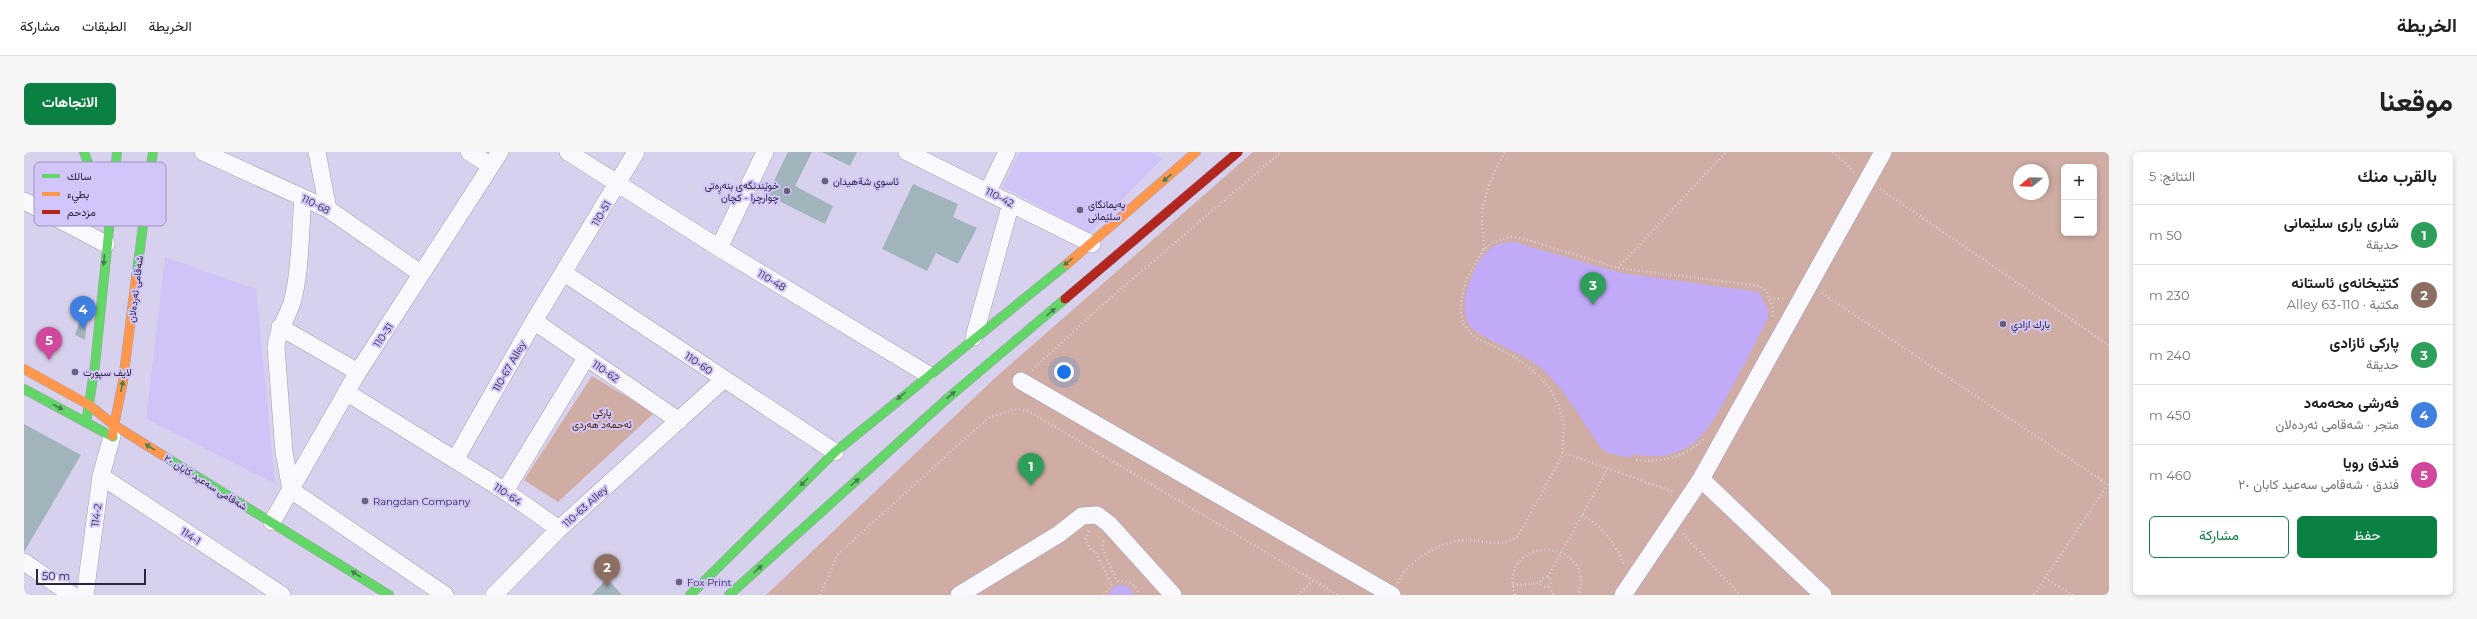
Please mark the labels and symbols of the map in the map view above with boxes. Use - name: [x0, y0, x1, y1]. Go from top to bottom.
- legend: [34, 162, 166, 226]
- north arrow: [2013, 164, 2049, 200]
- text: سالك: [67, 169, 92, 183]
- one-way arrow: [1162, 173, 1172, 182]
- place label: ئاسوي شةهيدان: [833, 175, 899, 190]
- marker: ئاسوي شةهيدان: [820, 176, 830, 186]
- place label: خوێندنگەی بنەڕەتی چوارچرا - کچان: [705, 179, 779, 205]
- street label: 110-42: [983, 185, 1016, 210]
- marker: خوێندنگەی بنەڕەتی چوارچرا - کچان: [782, 186, 792, 196]
- text: بطيء: [67, 187, 89, 204]
- street label: 110-68: [299, 192, 332, 217]
- street label: 110-51: [589, 198, 614, 228]
- place label: پەیمانگای سلێمانی: [1088, 198, 1125, 223]
- text: مزدحم: [67, 205, 96, 220]
- marker: پەیمانگای سلێمانی: [1075, 205, 1085, 215]
- one-way arrow: [101, 254, 108, 266]
- street label: شەقامی ئەردەلان: [125, 255, 146, 323]
- one-way arrow: [1063, 258, 1074, 267]
- street label: 110-48: [755, 267, 788, 294]
- pin: 3: [1580, 272, 1606, 305]
- pin: 4: [70, 296, 96, 329]
- one-way arrow: [1046, 307, 1056, 316]
- place label: بارك ازادي: [2011, 318, 2050, 333]
- marker: بارك ازادي: [1998, 319, 2008, 329]
- street label: 110-31: [371, 321, 396, 350]
- pin: 5: [36, 327, 62, 360]
- street label: 110-67 Alley: [490, 338, 529, 394]
- street label: 110-60: [682, 349, 715, 378]
- street label: 110-62: [590, 358, 622, 385]
- your location: [1054, 362, 1074, 382]
- place label: لايف سپورت: [83, 366, 132, 380]
- marker: لايف سپورت: [70, 367, 80, 377]
- one-way arrow: [120, 380, 126, 393]
- one-way arrow: [946, 391, 957, 400]
- one-way arrow: [896, 392, 907, 401]
- one-way arrow: [53, 404, 64, 411]
- park label: پارکی ئەحمەد هەردی: [572, 406, 632, 431]
- one-way arrow: [145, 443, 155, 451]
- street label: شەقامی سەعید کابان ٢٠: [162, 452, 250, 513]
- pin: 1: [1018, 453, 1044, 486]
- one-way arrow: [799, 477, 809, 487]
- one-way arrow: [850, 478, 859, 487]
- street label: 110-64: [491, 480, 524, 509]
- street label: 110-63 Alley: [560, 482, 611, 530]
- place label: Rangdan Company: [373, 495, 471, 508]
- marker: Rangdan Company: [360, 496, 370, 506]
- street label: 114-2: [88, 502, 105, 528]
- street label: 114-1: [178, 525, 203, 548]
- pin: 2: [594, 554, 620, 587]
- one-way arrow: [753, 564, 763, 574]
- scale bar: [36, 567, 146, 586]
- one-way arrow: [350, 571, 362, 578]
- place label: Fox Print: [687, 576, 732, 589]
- marker: Fox Print: [674, 577, 684, 587]

